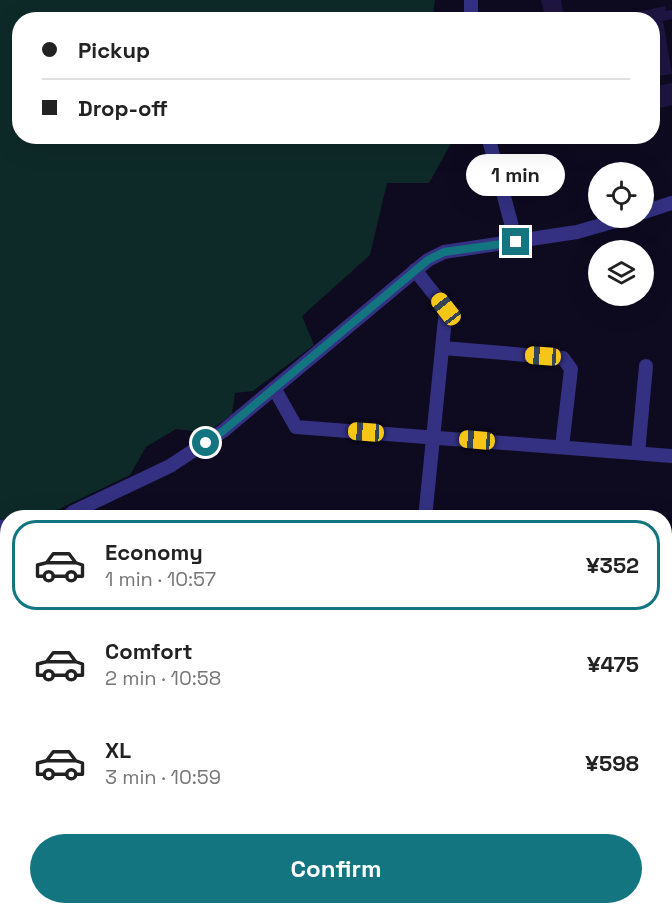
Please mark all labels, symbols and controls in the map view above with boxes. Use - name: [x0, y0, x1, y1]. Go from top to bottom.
- text: Pickup: [78, 36, 150, 64]
- text: Drop-off: [78, 94, 168, 122]
- callout: 1 min: [466, 155, 566, 197]
- text: 1 min: [491, 162, 540, 188]
- map controls: [588, 162, 654, 306]
- button: locate: [588, 162, 654, 228]
- route end: [502, 228, 529, 255]
- button: layers: [588, 240, 654, 306]
- car: [428, 289, 464, 329]
- car: [524, 346, 562, 366]
- car: [347, 422, 385, 442]
- route start: [192, 429, 219, 456]
- car: [458, 429, 496, 451]
- icon: car: [33, 538, 87, 592]
- text: Economy: [105, 538, 203, 566]
- text: ¥352: [586, 551, 639, 579]
- text: 1 min · 10:57: [105, 566, 216, 592]
- icon: car: [33, 637, 87, 691]
- text: Comfort: [105, 637, 193, 665]
- text: ¥475: [587, 650, 639, 678]
- text: 2 min · 10:58: [105, 665, 221, 691]
- icon: car: [33, 736, 87, 790]
- text: XL: [105, 736, 131, 764]
- text: ¥598: [585, 749, 639, 777]
- text: 3 min · 10:59: [105, 764, 221, 790]
- button: Confirm: [30, 834, 642, 903]

